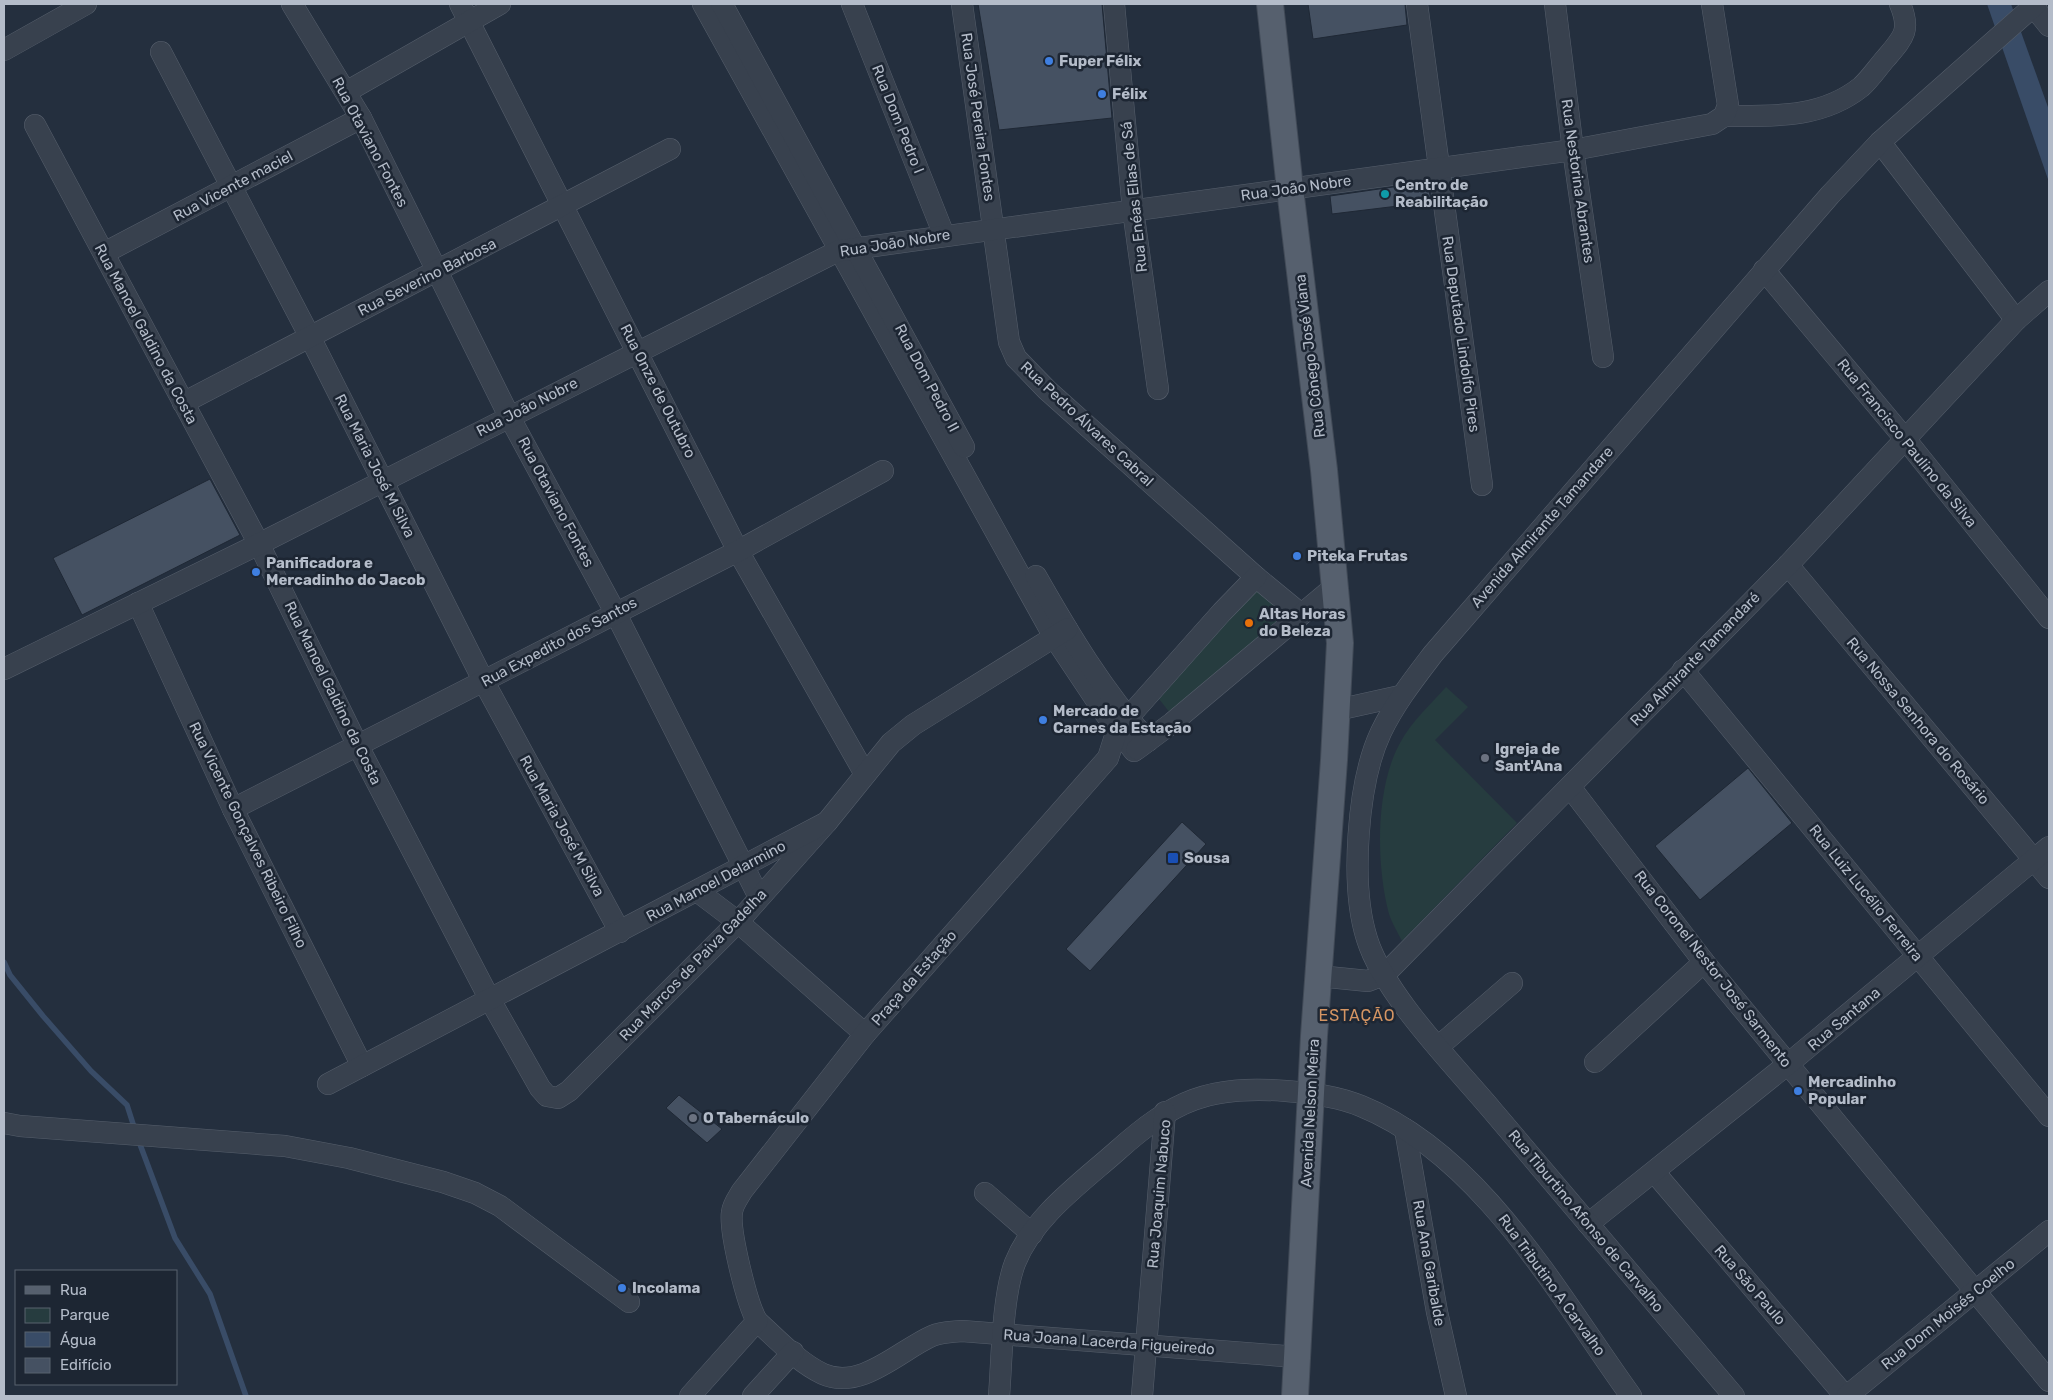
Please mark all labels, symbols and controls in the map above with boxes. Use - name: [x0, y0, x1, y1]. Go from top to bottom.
- street label: Rua José Pereira Fontes: [957, 32, 999, 203]
- place label: Fuper Félix: [1059, 52, 1142, 70]
- marker: Fuper Félix: [1043, 55, 1055, 67]
- street label: Rua Dom Pedro I: [868, 62, 928, 176]
- street label: Rua Otaviano Fontes: [328, 74, 412, 210]
- place label: Félix: [1112, 85, 1148, 103]
- marker: Félix: [1096, 88, 1108, 100]
- street label: Rua Nestorina Abrantes: [1558, 98, 1598, 265]
- street label: Rua Enéas Elias de Sá: [1117, 121, 1151, 273]
- street label: Rua Vicente maciel: [170, 147, 296, 225]
- street label: Rua João Nobre: [1240, 171, 1352, 205]
- place label: Centro de Reabilitação: [1395, 176, 1488, 211]
- marker: Centro de Reabilitação: [1379, 188, 1391, 200]
- street label: Rua João Nobre: [839, 225, 951, 261]
- street label: Rua Severino Barbosa: [355, 234, 499, 320]
- street label: Rua Deputado Lindolfo Pires: [1438, 235, 1484, 434]
- street label: Rua Manoel Galdino da Costa: [91, 241, 201, 427]
- street label: Rua Cônego José Viana: [1291, 273, 1329, 439]
- street label: Rua Onze de Outubro: [616, 321, 700, 461]
- street label: Rua Dom Pedro II: [891, 321, 963, 435]
- street label: Rua Francisco Paulino da Silva: [1833, 355, 1981, 531]
- street label: Rua Pedro Álvares Cabral: [1017, 358, 1157, 490]
- street label: Rua João Nobre: [473, 374, 581, 440]
- street label: Rua Maria José M Silva: [331, 391, 419, 541]
- street label: Rua Otaviano Fontes: [514, 434, 598, 570]
- street label: Avenida Almirante Tamandare: [1467, 443, 1617, 611]
- place label: Piteka Frutas: [1307, 547, 1408, 565]
- marker: Piteka Frutas: [1291, 550, 1303, 562]
- place label: Panificadora e Mercadinho do Jacob: [266, 554, 425, 589]
- marker: Panificadora e Mercadinho do Jacob: [250, 566, 262, 578]
- street label: Rua Almirante Tamandaré: [1626, 588, 1764, 730]
- street label: Rua Expedito dos Santos: [478, 593, 640, 691]
- street label: Rua Manoel Galdino da Costa: [281, 598, 385, 788]
- place label: Altas Horas do Beleza: [1259, 605, 1346, 640]
- marker: Altas Horas do Beleza: [1243, 617, 1255, 629]
- street label: Rua Nossa Senhora do Rosário: [1843, 634, 1993, 808]
- place label: Mercado de Carnes da Estação: [1053, 702, 1191, 737]
- marker: Mercado de Carnes da Estação: [1037, 714, 1049, 726]
- street label: Rua Vicente Gonçalves Ribeiro Filho: [185, 719, 311, 951]
- place label: Igreja de Sant'Ana: [1495, 740, 1562, 775]
- street label: Rua Maria José M Silva: [516, 752, 608, 900]
- marker: Igreja de Sant'Ana: [1479, 752, 1491, 764]
- street label: Rua Luiz Lucélio Ferreira: [1805, 821, 1927, 965]
- street label: Rua Manoel Delarmino: [643, 837, 789, 925]
- place label: Sousa: [1184, 849, 1230, 867]
- marker: Sousa: [1166, 851, 1180, 865]
- street label: Rua Coronel Nestor José Sarmento: [1631, 867, 1795, 1071]
- street label: Rua Marcos de Paiva Gadelha: [616, 885, 770, 1045]
- street label: Praça da Estação: [868, 927, 960, 1029]
- street label: Rua Santana: [1804, 984, 1884, 1054]
- district label: ESTAÇÃO: [1318, 1006, 1396, 1025]
- street label: Avenida Nelson Meira: [1297, 1038, 1323, 1188]
- place label: Mercadinho Popular: [1808, 1073, 1896, 1108]
- marker: Mercadinho Popular: [1792, 1085, 1804, 1097]
- place label: O Tabernáculo: [703, 1109, 809, 1127]
- marker: O Tabernáculo: [687, 1112, 699, 1124]
- street label: Rua Joaquim Nabuco: [1144, 1119, 1174, 1269]
- street label: Rua Tiburtino Afonso de Carvalho: [1504, 1126, 1668, 1316]
- street label: Rua Ana Garibalde: [1409, 1199, 1449, 1327]
- street label: Rua Tributino A Carvalho: [1495, 1211, 1609, 1359]
- street label: Rua São Paulo: [1710, 1241, 1790, 1329]
- street label: Rua Dom Moisés Coelho: [1878, 1255, 2018, 1373]
- legend: [15, 1270, 178, 1385]
- place label: Incolama: [632, 1279, 700, 1297]
- text: Rua: [60, 1281, 87, 1299]
- marker: Incolama: [616, 1282, 628, 1294]
- text: Parque: [60, 1306, 110, 1324]
- street label: Rua Joana Lacerda Figueiredo: [1003, 1326, 1215, 1358]
- text: Água: [60, 1331, 96, 1349]
- text: Edifício: [60, 1356, 112, 1374]

